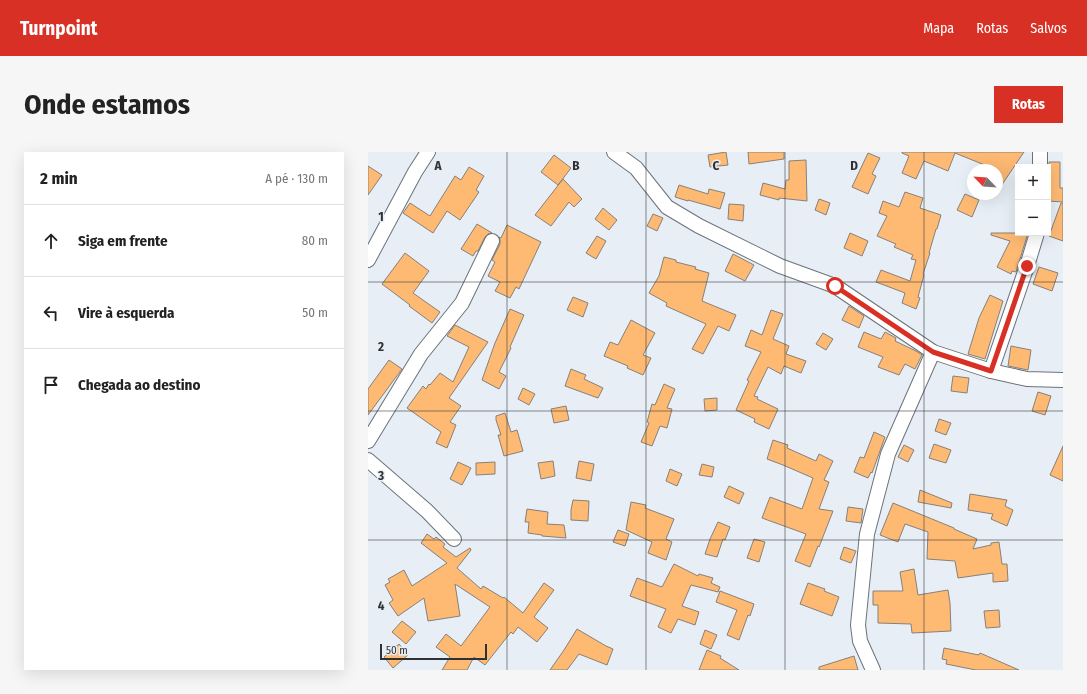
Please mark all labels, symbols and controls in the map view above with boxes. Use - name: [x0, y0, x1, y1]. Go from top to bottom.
- text: Turnpoint: [20, 17, 97, 40]
- text: Mapa: [923, 20, 954, 37]
- text: Rotas: [976, 20, 1008, 37]
- text: Salvos: [1030, 20, 1067, 37]
- button: Rotas: [994, 86, 1063, 123]
- text: Onde estamos: [24, 88, 190, 121]
- text: A: [433, 158, 442, 173]
- text: B: [572, 158, 580, 173]
- text: C: [713, 158, 720, 173]
- text: D: [850, 158, 858, 173]
- north arrow: [967, 164, 1003, 200]
- map controls: [1015, 164, 1051, 236]
- button: +: [1015, 164, 1051, 200]
- text: 2 min: [40, 168, 78, 189]
- text: A pé · 130 m: [265, 171, 328, 186]
- button: −: [1015, 200, 1051, 236]
- text: 1: [378, 209, 384, 224]
- icon: ahead: [40, 230, 62, 252]
- text: Siga em frente: [78, 232, 168, 250]
- text: 80 m: [302, 233, 328, 248]
- route end: [1018, 257, 1036, 275]
- route start: [826, 277, 844, 295]
- icon: left: [40, 302, 62, 324]
- text: Vire à esquerda: [78, 304, 175, 322]
- text: 50 m: [302, 305, 328, 320]
- text: 2: [377, 339, 384, 354]
- icon: arrive: [40, 374, 62, 396]
- text: Chegada ao destino: [78, 376, 200, 394]
- text: 3: [377, 468, 384, 483]
- text: 4: [378, 598, 385, 613]
- scale bar: [380, 642, 487, 661]
- text: 50 m: [386, 644, 408, 657]

